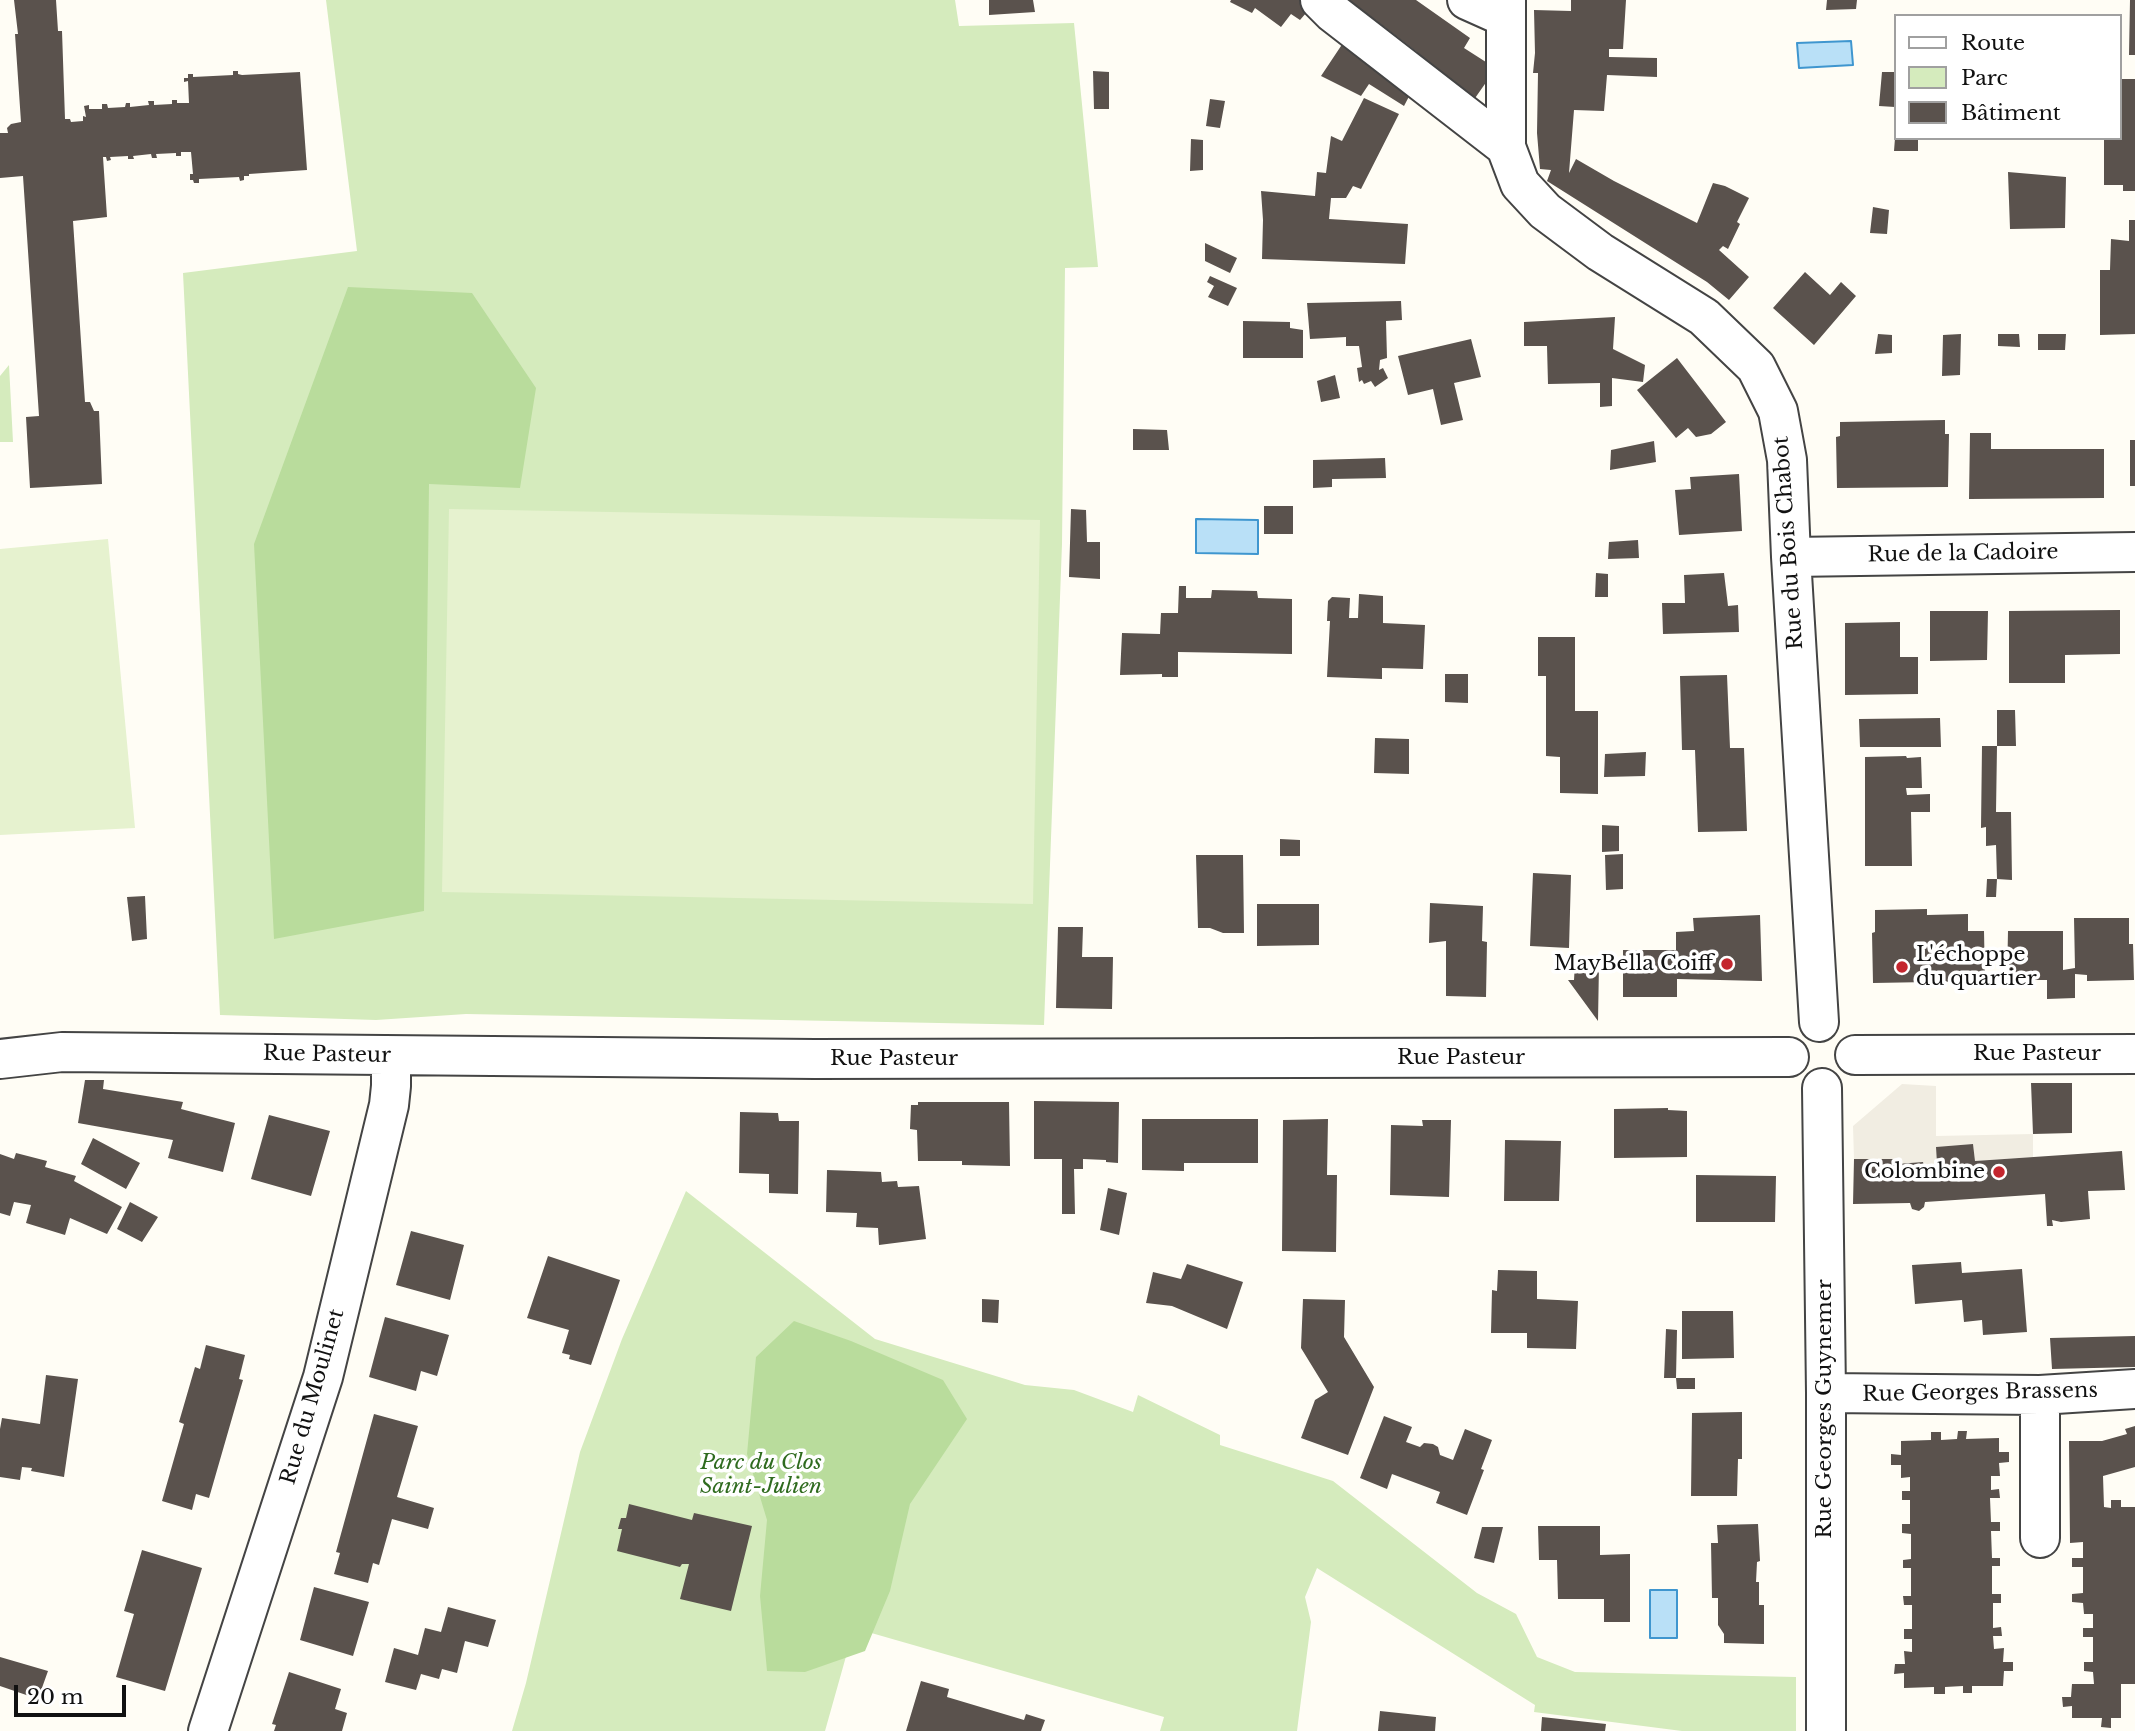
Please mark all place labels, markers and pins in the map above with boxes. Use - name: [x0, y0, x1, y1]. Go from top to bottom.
- place label: L'échoppe du quartier: [1916, 942, 2037, 992]
- place label: MayBella Coiff: [1554, 951, 1713, 977]
- marker: MayBella Coiff: [1719, 956, 1735, 972]
- marker: L'échoppe du quartier: [1894, 959, 1910, 975]
- place label: Colombine: [1864, 1159, 1985, 1185]
- marker: Colombine: [1991, 1164, 2007, 1180]

